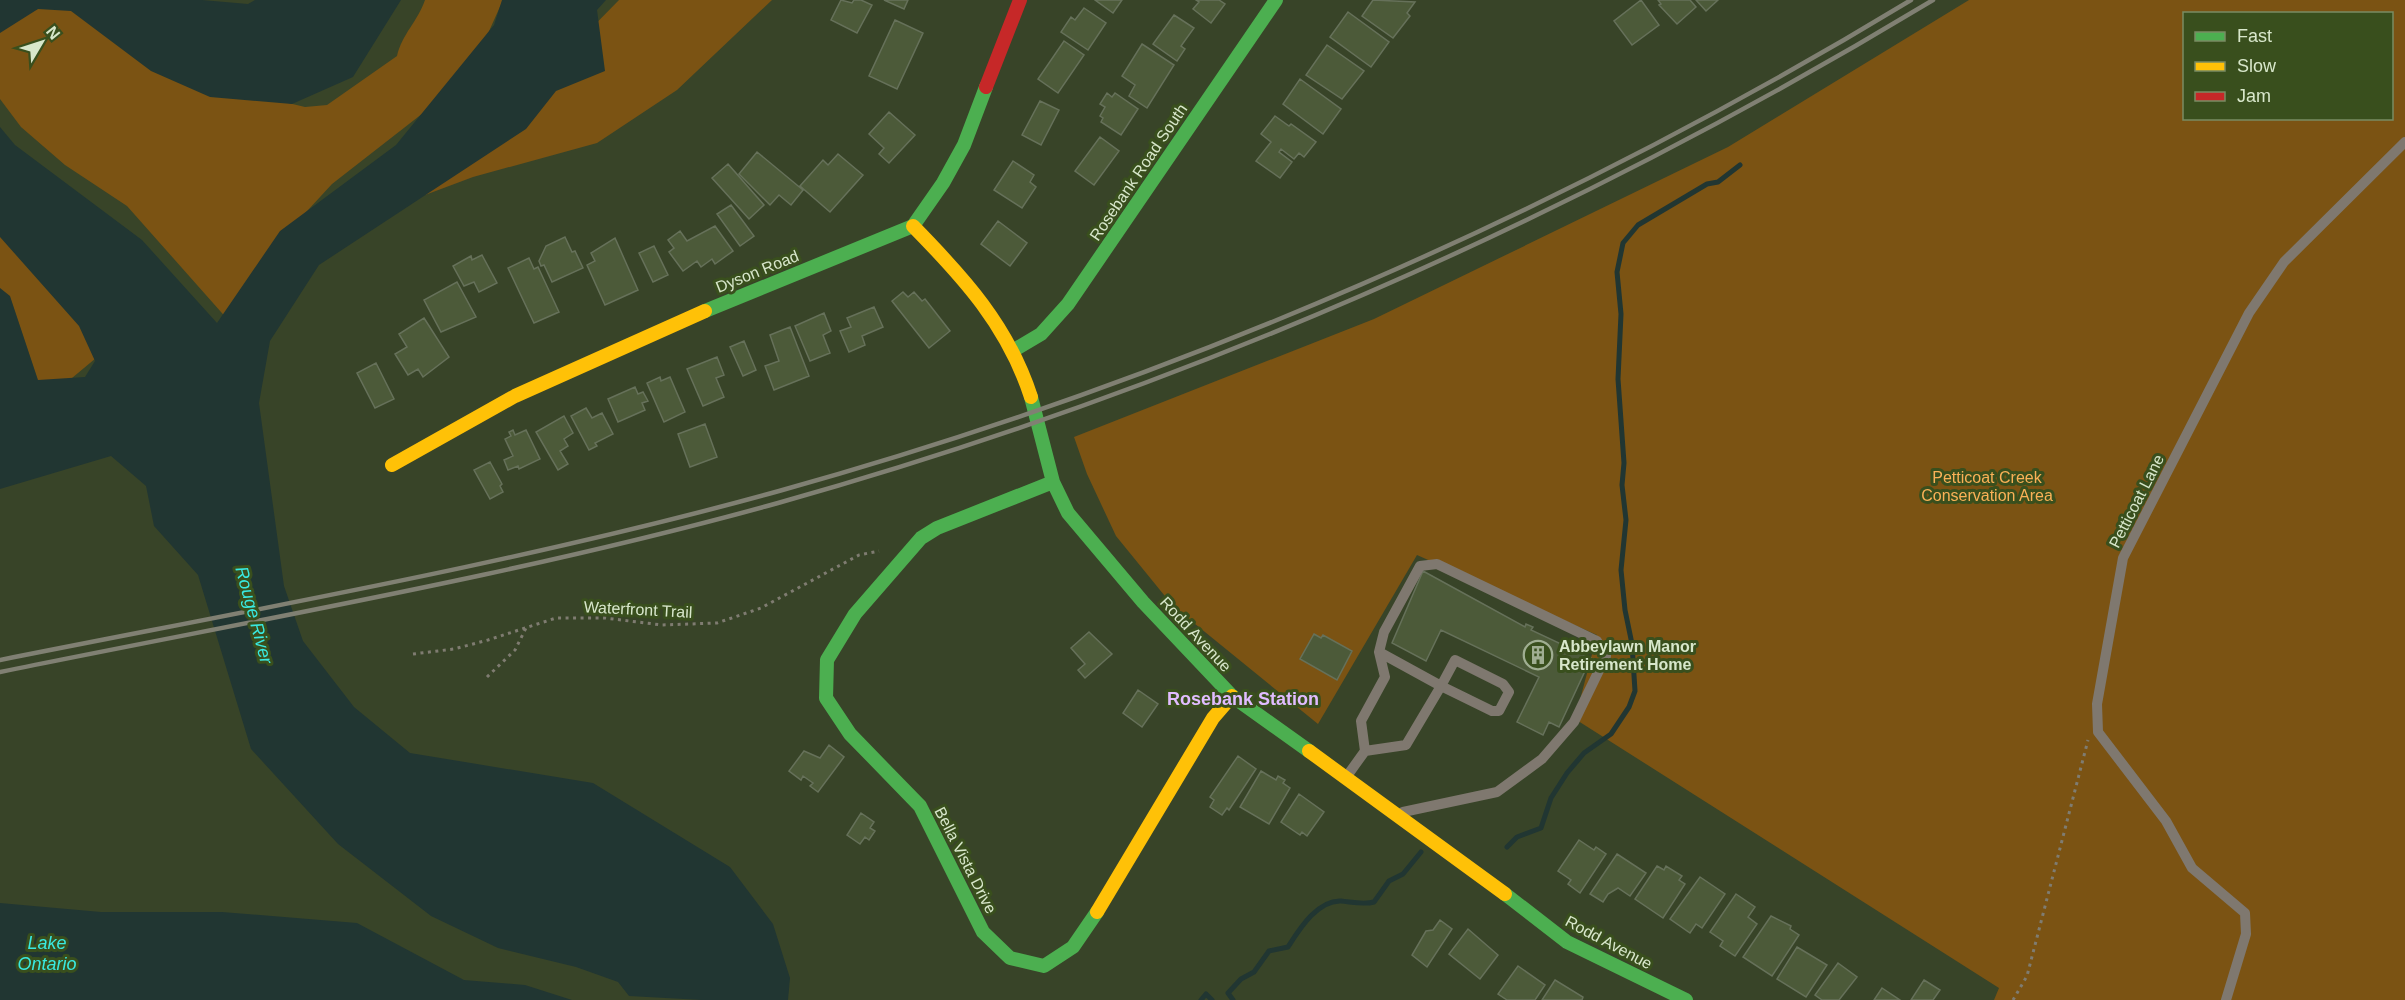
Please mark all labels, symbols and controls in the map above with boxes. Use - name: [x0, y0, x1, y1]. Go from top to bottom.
- north arrow: [12, 12, 72, 72]
- legend: [2183, 12, 2393, 120]
- text: N: [43, 23, 64, 43]
- text: Fast: [2237, 26, 2272, 46]
- text: Slow: [2237, 56, 2277, 76]
- text: Jam: [2237, 86, 2271, 106]
- street label: Rosebank Road South: [1086, 101, 1190, 244]
- street label: Dyson Road: [713, 247, 801, 296]
- street label: Petticoat Lane: [2106, 452, 2167, 551]
- park label: Petticoat Creek Conservation Area: [1921, 469, 2053, 504]
- water label: Rouge River: [231, 564, 277, 667]
- street label: Rodd Avenue: [1157, 594, 1235, 675]
- street label: Waterfront Trail: [583, 598, 693, 621]
- place label: Abbeylawn Manor Retirement Home: [1559, 638, 1696, 673]
- building icon: Abbeylawn Manor Retirement Home: [1522, 639, 1554, 671]
- district label: Rosebank Station: [1167, 689, 1319, 709]
- street label: Bella Vista Drive: [931, 804, 1000, 916]
- street label: Rodd Avenue: [1562, 912, 1655, 972]
- water label: Lake Ontario: [17, 933, 77, 974]

